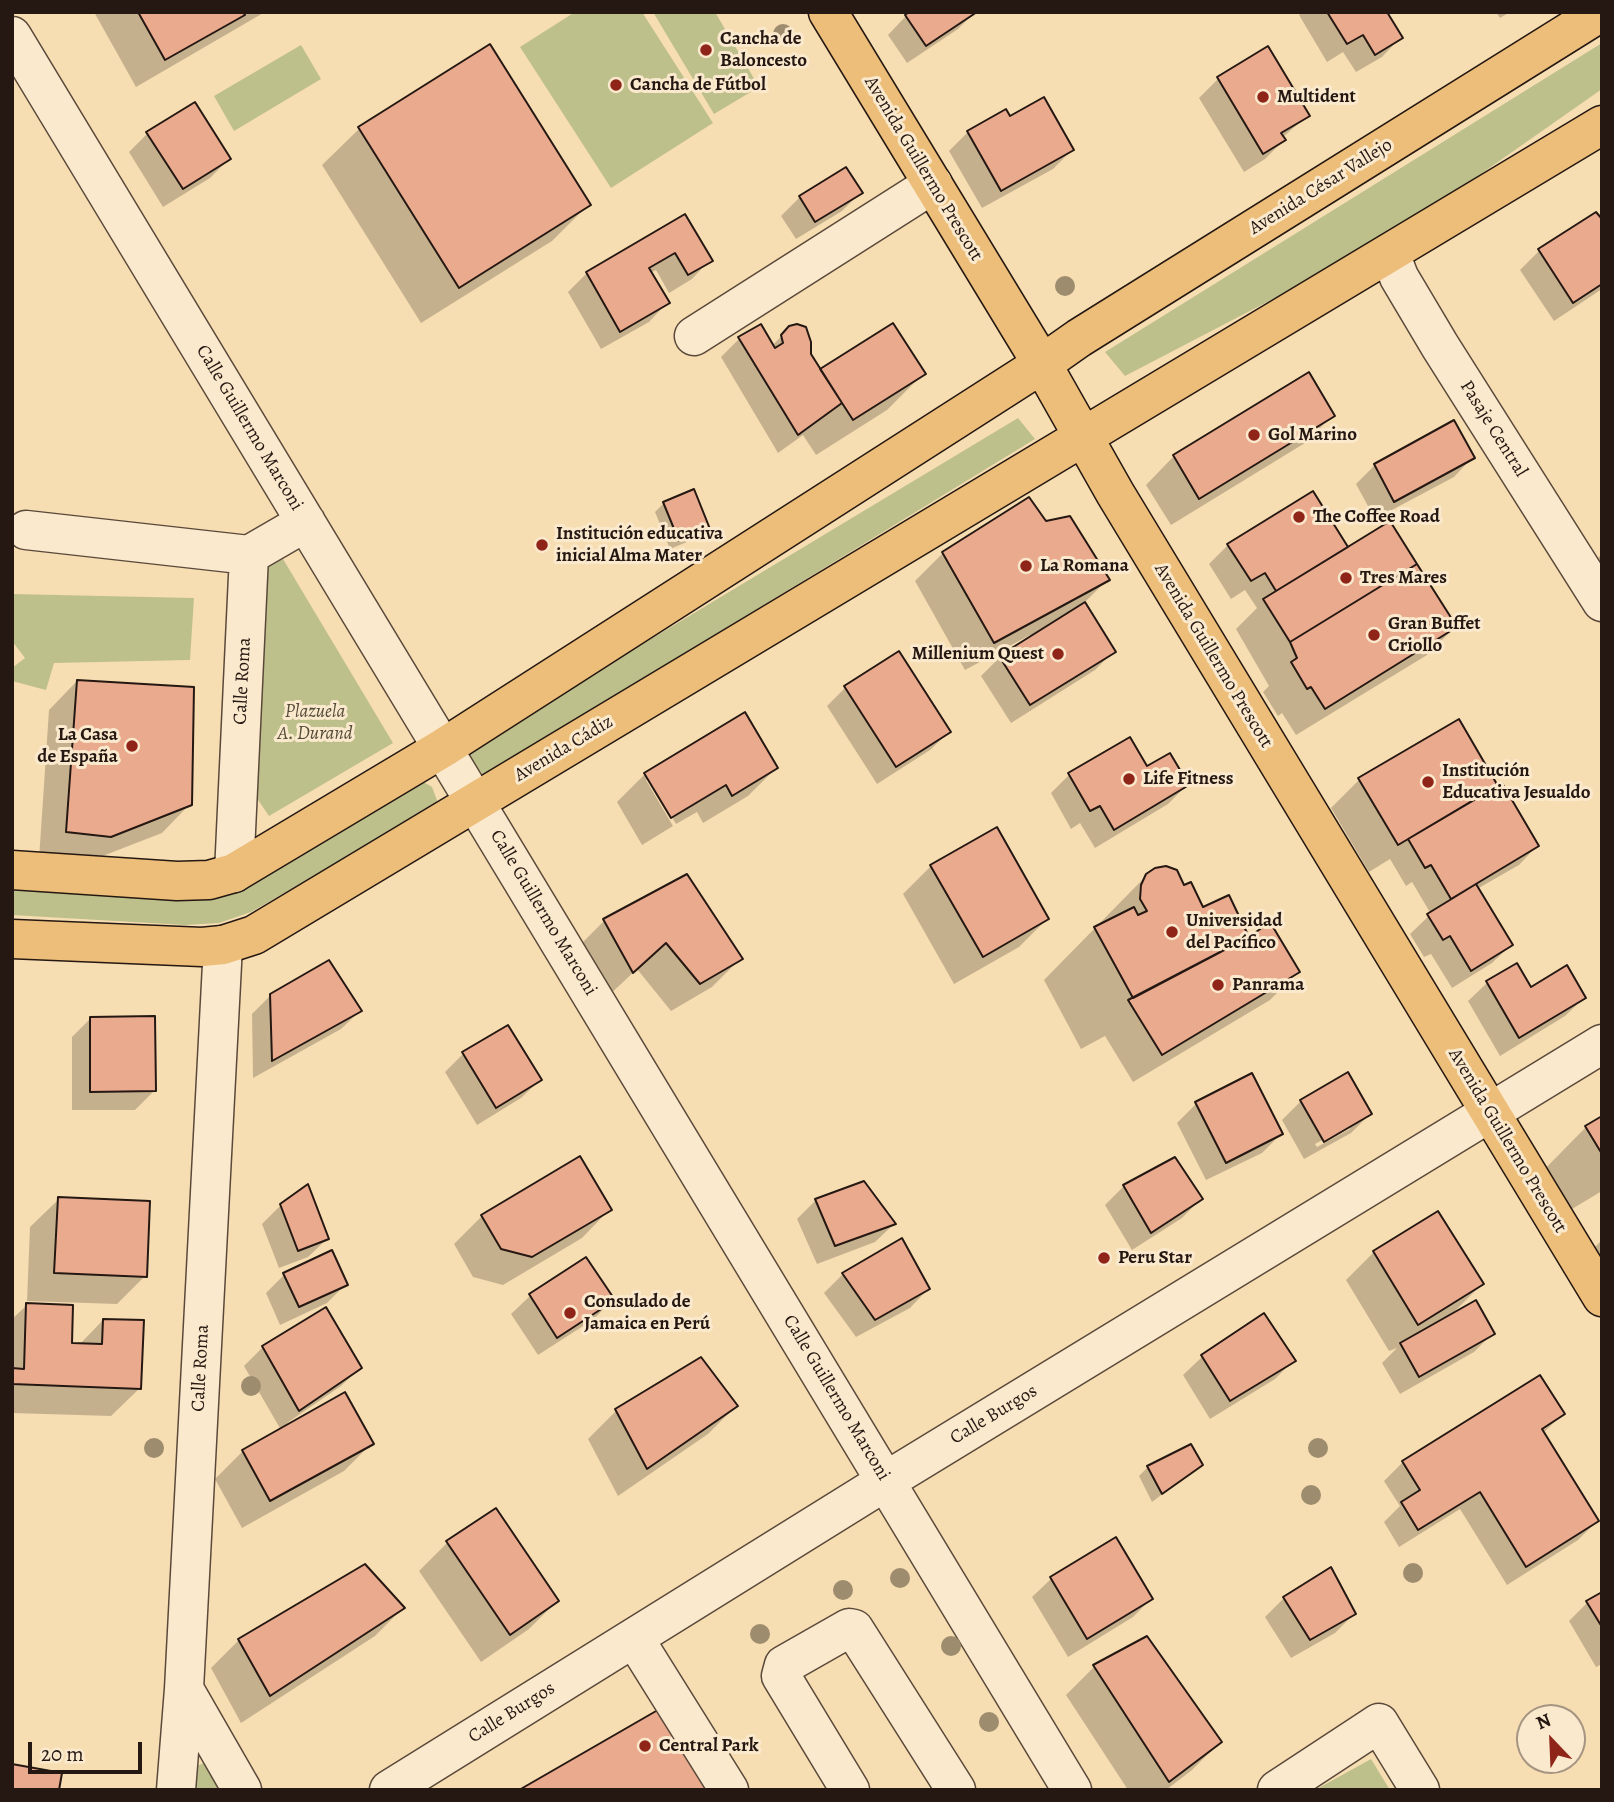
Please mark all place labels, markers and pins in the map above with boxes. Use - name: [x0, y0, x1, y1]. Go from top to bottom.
- place label: Cancha de Baloncesto: [720, 28, 807, 72]
- marker: Cancha de Baloncesto: [698, 42, 714, 58]
- place label: Cancha de Fútbol: [630, 74, 766, 96]
- marker: Cancha de Fútbol: [608, 77, 624, 93]
- place label: Multident: [1277, 86, 1356, 108]
- marker: Multident: [1255, 89, 1271, 105]
- place label: Gol Marino: [1268, 424, 1357, 446]
- marker: Gol Marino: [1246, 427, 1262, 443]
- place label: The Coffee Road: [1313, 506, 1440, 528]
- marker: The Coffee Road: [1291, 509, 1307, 525]
- place label: Institución educativa inicial Alma Mater: [556, 523, 723, 567]
- marker: Institución educativa inicial Alma Mater: [534, 537, 550, 553]
- place label: La Romana: [1040, 555, 1129, 577]
- marker: La Romana: [1018, 558, 1034, 574]
- place label: Tres Mares: [1360, 567, 1447, 589]
- marker: Tres Mares: [1338, 570, 1354, 586]
- place label: Gran Buffet Criollo: [1388, 613, 1481, 657]
- marker: Gran Buffet Criollo: [1366, 627, 1382, 643]
- place label: Millenium Quest: [912, 643, 1044, 665]
- marker: Millenium Quest: [1050, 646, 1066, 662]
- place label: La Casa de España: [37, 724, 118, 768]
- marker: La Casa de España: [124, 738, 140, 754]
- place label: Institución Educativa Jesualdo: [1442, 760, 1590, 804]
- place label: Life Fitness: [1143, 768, 1234, 790]
- marker: Life Fitness: [1121, 771, 1137, 787]
- marker: Institución Educativa Jesualdo: [1420, 774, 1436, 790]
- place label: Universidad del Pacífico: [1186, 910, 1282, 954]
- marker: Universidad del Pacífico: [1164, 924, 1180, 940]
- place label: Panrama: [1232, 974, 1304, 996]
- marker: Panrama: [1210, 977, 1226, 993]
- place label: Peru Star: [1118, 1247, 1192, 1269]
- marker: Peru Star: [1096, 1250, 1112, 1266]
- place label: Consulado de Jamaica en Perú: [584, 1291, 710, 1335]
- marker: Consulado de Jamaica en Perú: [562, 1305, 578, 1321]
- place label: Central Park: [659, 1735, 758, 1757]
- marker: Central Park: [637, 1738, 653, 1754]

